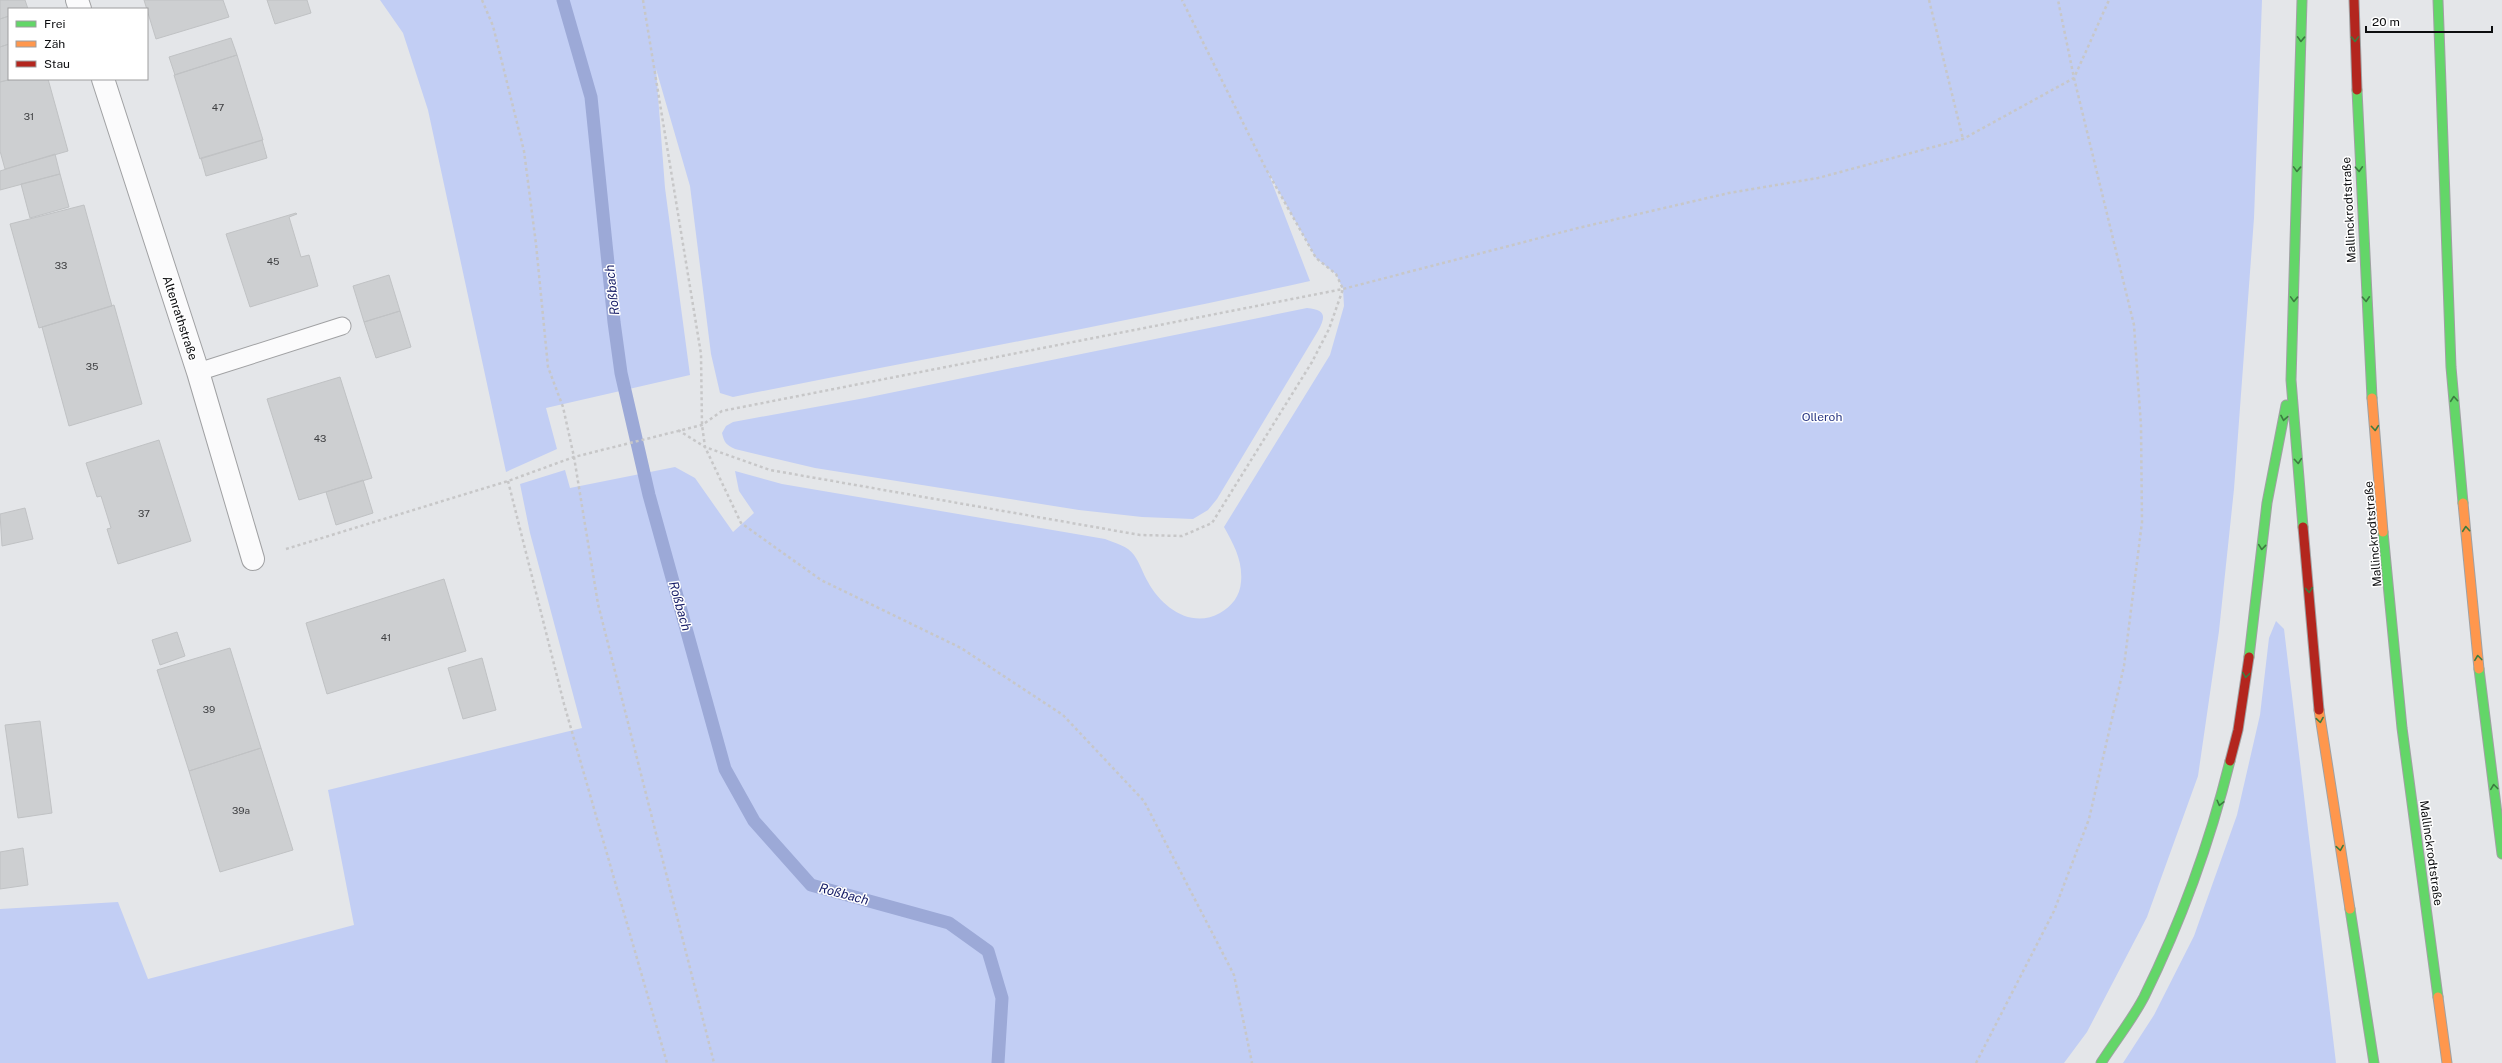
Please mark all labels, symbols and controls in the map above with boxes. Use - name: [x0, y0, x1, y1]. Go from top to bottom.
- legend: [8, 8, 148, 80]
- scale bar: [2366, 8, 2492, 34]
- text: 20 m: [2372, 15, 2400, 29]
- text: Frei: [44, 17, 66, 31]
- one-way arrow: [2297, 36, 2305, 42]
- one-way arrow: [2351, 36, 2359, 42]
- text: Zäh: [44, 37, 65, 51]
- text: Stau: [44, 57, 70, 71]
- house number: 47: [212, 101, 224, 113]
- house number: 31: [24, 110, 34, 122]
- street label: Mallinckrodtstraße: [2339, 156, 2359, 263]
- one-way arrow: [2293, 166, 2301, 172]
- one-way arrow: [2355, 166, 2364, 172]
- house number: 45: [267, 255, 279, 267]
- house number: 33: [55, 259, 67, 271]
- water label: Roßbach: [602, 264, 622, 316]
- street label: Altenrathstraße: [160, 274, 200, 362]
- one-way arrow: [2289, 296, 2298, 302]
- one-way arrow: [2361, 296, 2370, 302]
- house number: 35: [86, 360, 98, 372]
- one-way arrow: [2450, 396, 2459, 402]
- park label: Olleroh: [1802, 410, 1842, 424]
- one-way arrow: [2280, 415, 2288, 422]
- one-way arrow: [2370, 425, 2379, 431]
- house number: 43: [314, 432, 326, 444]
- one-way arrow: [2293, 458, 2302, 464]
- street label: Mallinckrodtstraße: [2361, 480, 2385, 588]
- house number: 37: [138, 507, 150, 519]
- one-way arrow: [2462, 526, 2471, 532]
- one-way arrow: [2258, 543, 2267, 550]
- water label: Roßbach: [666, 579, 694, 633]
- one-way arrow: [2304, 587, 2313, 593]
- house number: 41: [381, 631, 391, 643]
- one-way arrow: [2474, 655, 2483, 661]
- one-way arrow: [2242, 672, 2251, 679]
- house number: 39: [203, 703, 215, 715]
- one-way arrow: [2315, 717, 2324, 723]
- one-way arrow: [2490, 784, 2499, 790]
- one-way arrow: [2216, 799, 2225, 806]
- street label: Mallinckrodtstraße: [2417, 799, 2445, 907]
- house number: 39a: [232, 804, 250, 816]
- one-way arrow: [2335, 845, 2344, 851]
- water label: Roßbach: [817, 880, 871, 908]

